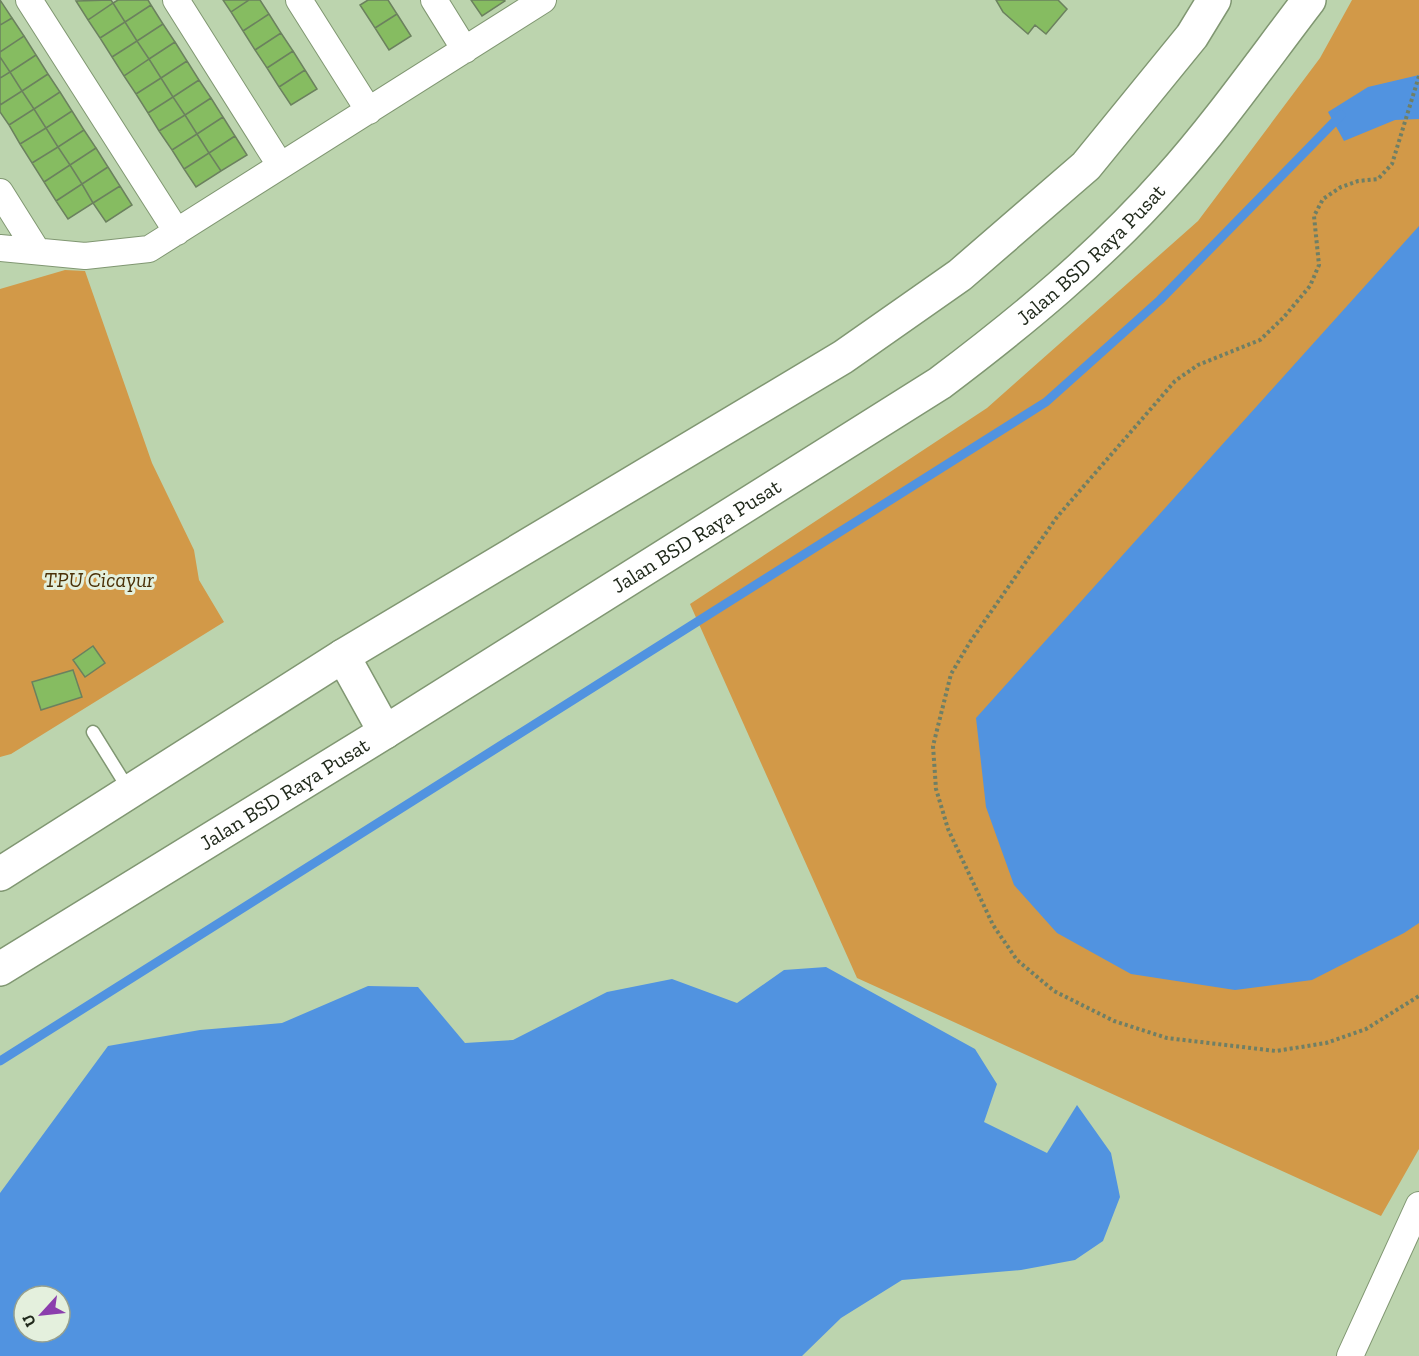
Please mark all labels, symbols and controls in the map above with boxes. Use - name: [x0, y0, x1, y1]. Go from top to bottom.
- street label: Jalan BSD Raya Pusat: [1011, 179, 1170, 330]
- street label: Jalan BSD Raya Pusat: [607, 473, 785, 598]
- park label: TPU Cicayur: [44, 567, 155, 592]
- street label: Jalan BSD Raya Pusat: [195, 732, 374, 855]
- north arrow: [12, 1284, 72, 1344]
- text: U: [18, 1311, 40, 1330]

